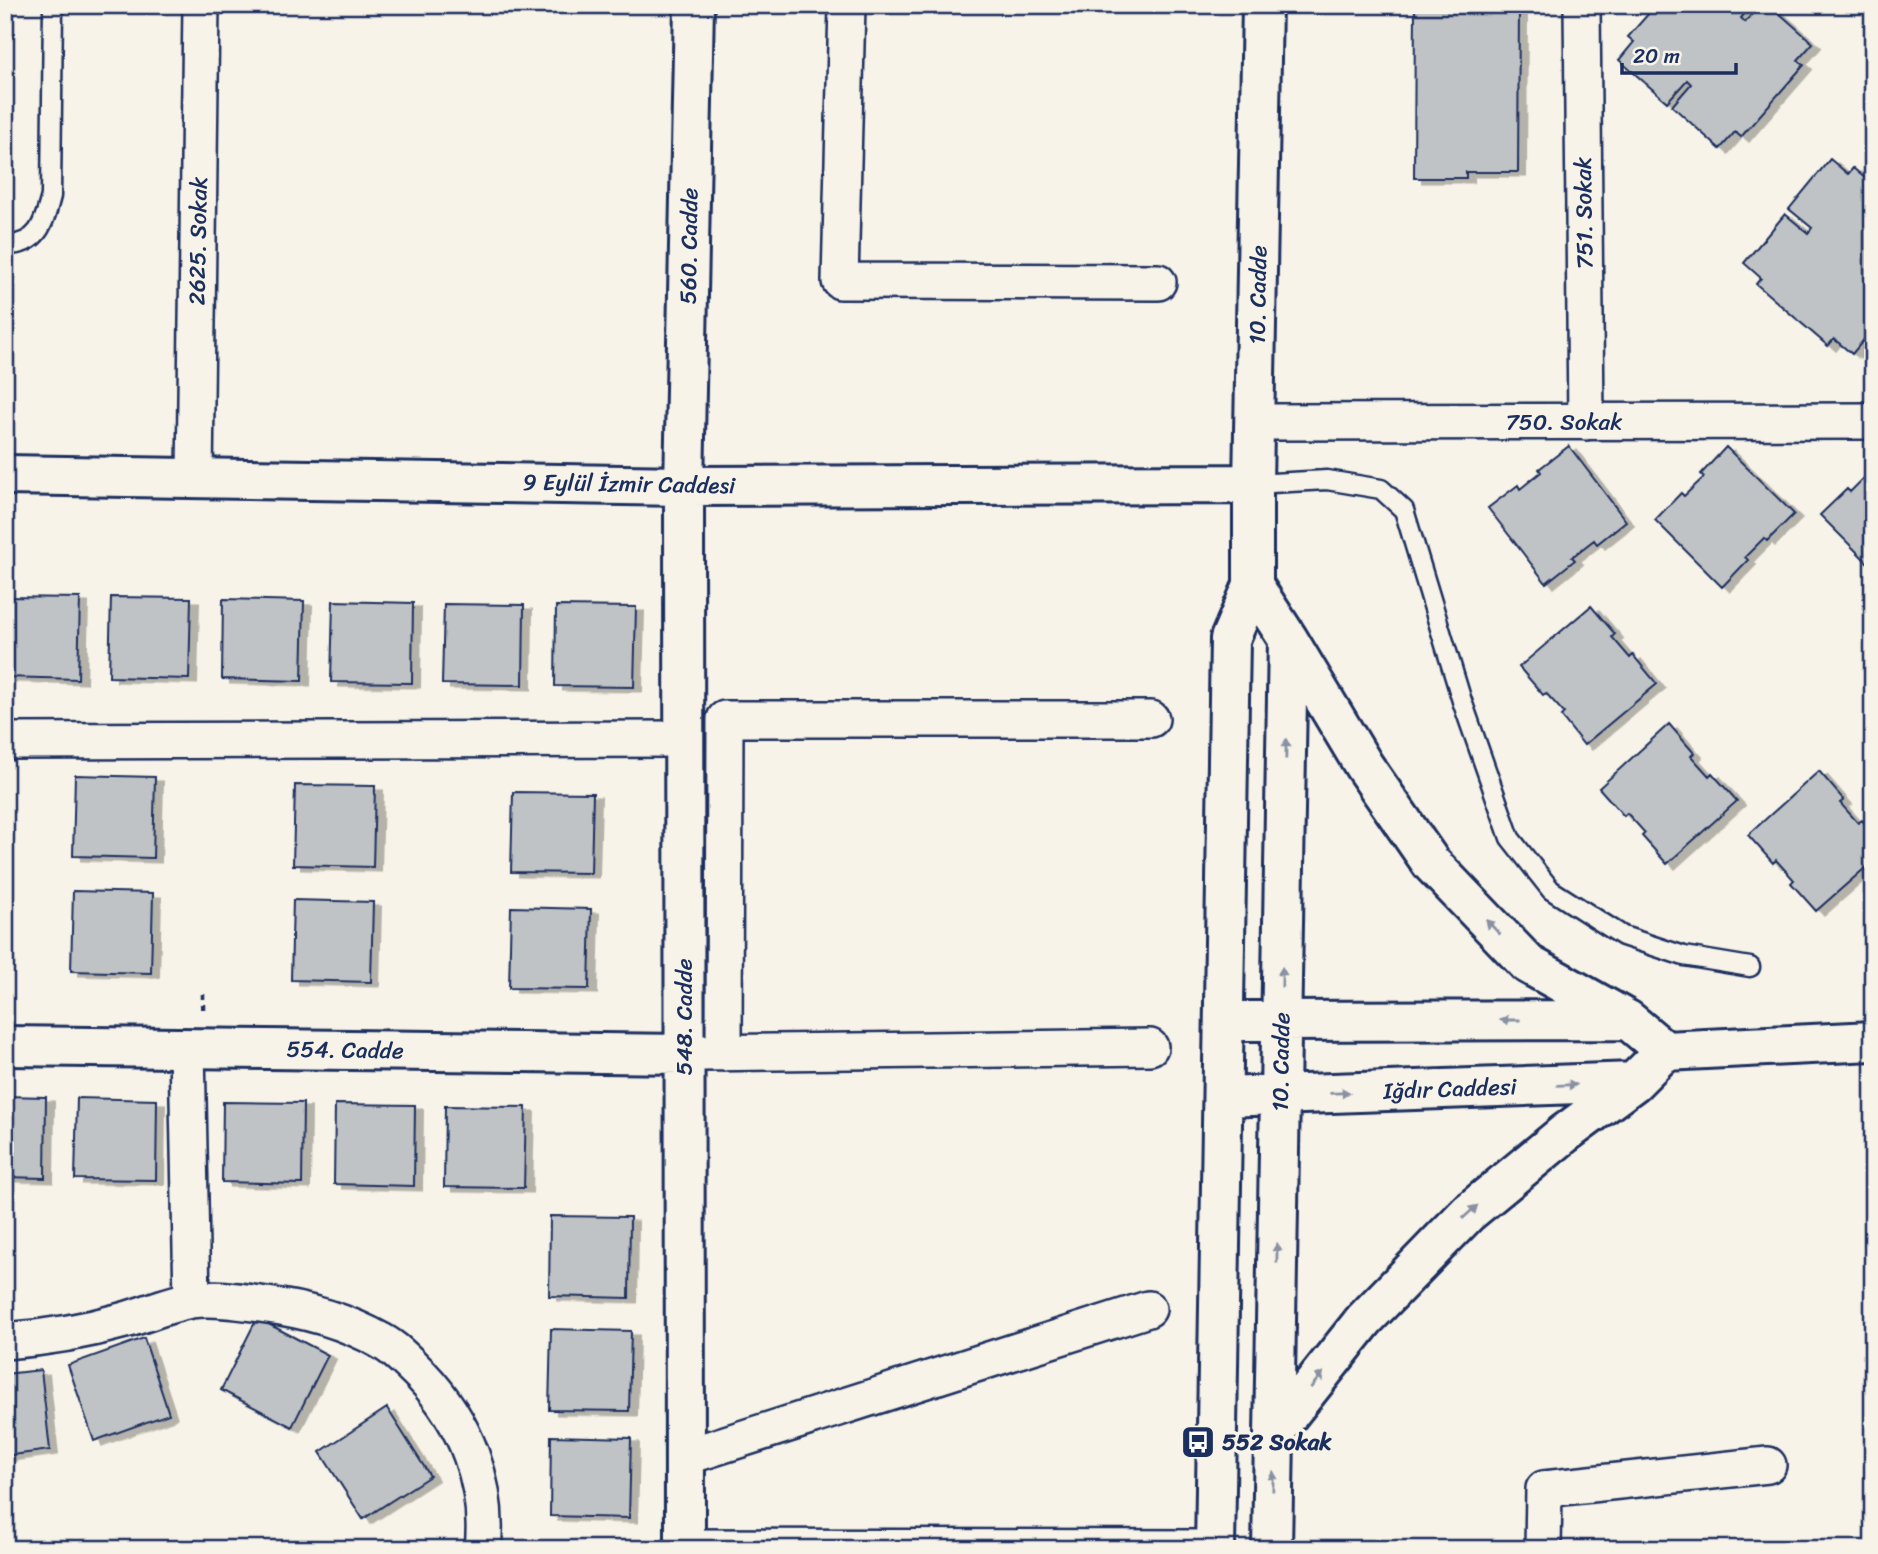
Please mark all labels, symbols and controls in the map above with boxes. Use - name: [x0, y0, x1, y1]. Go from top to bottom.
- scale bar: [1622, 32, 1736, 76]
- text: 20 m: [1633, 37, 1680, 75]
- street label: 751. Sokak: [1563, 157, 1605, 269]
- street label: 2625. Sokak: [176, 176, 220, 306]
- street label: 560. Cadde: [667, 187, 711, 305]
- street label: 10. Cadde: [1237, 245, 1279, 345]
- street label: 750. Sokak: [1506, 402, 1622, 443]
- street label: 9 Eylül İzmir Caddesi: [522, 462, 736, 506]
- one-way arrow: [1280, 738, 1292, 760]
- one-way arrow: [1485, 919, 1501, 936]
- street label: 548. Cadde: [664, 958, 705, 1076]
- one-way arrow: [1276, 965, 1288, 987]
- street label: 10. Cadde: [1260, 1012, 1302, 1112]
- one-way arrow: [1499, 1014, 1521, 1026]
- street label: 554. Cadde: [286, 1028, 404, 1072]
- street label: Iğdır Caddesi: [1382, 1066, 1518, 1112]
- one-way arrow: [1557, 1079, 1579, 1090]
- one-way arrow: [1329, 1087, 1351, 1098]
- one-way arrow: [1461, 1204, 1479, 1220]
- one-way arrow: [1271, 1242, 1283, 1264]
- one-way arrow: [1309, 1371, 1324, 1389]
- place label: 552 Sokak: [1222, 1422, 1332, 1463]
- bus stop icon: 552 Sokak: [1179, 1423, 1217, 1461]
- one-way arrow: [1268, 1469, 1279, 1491]

